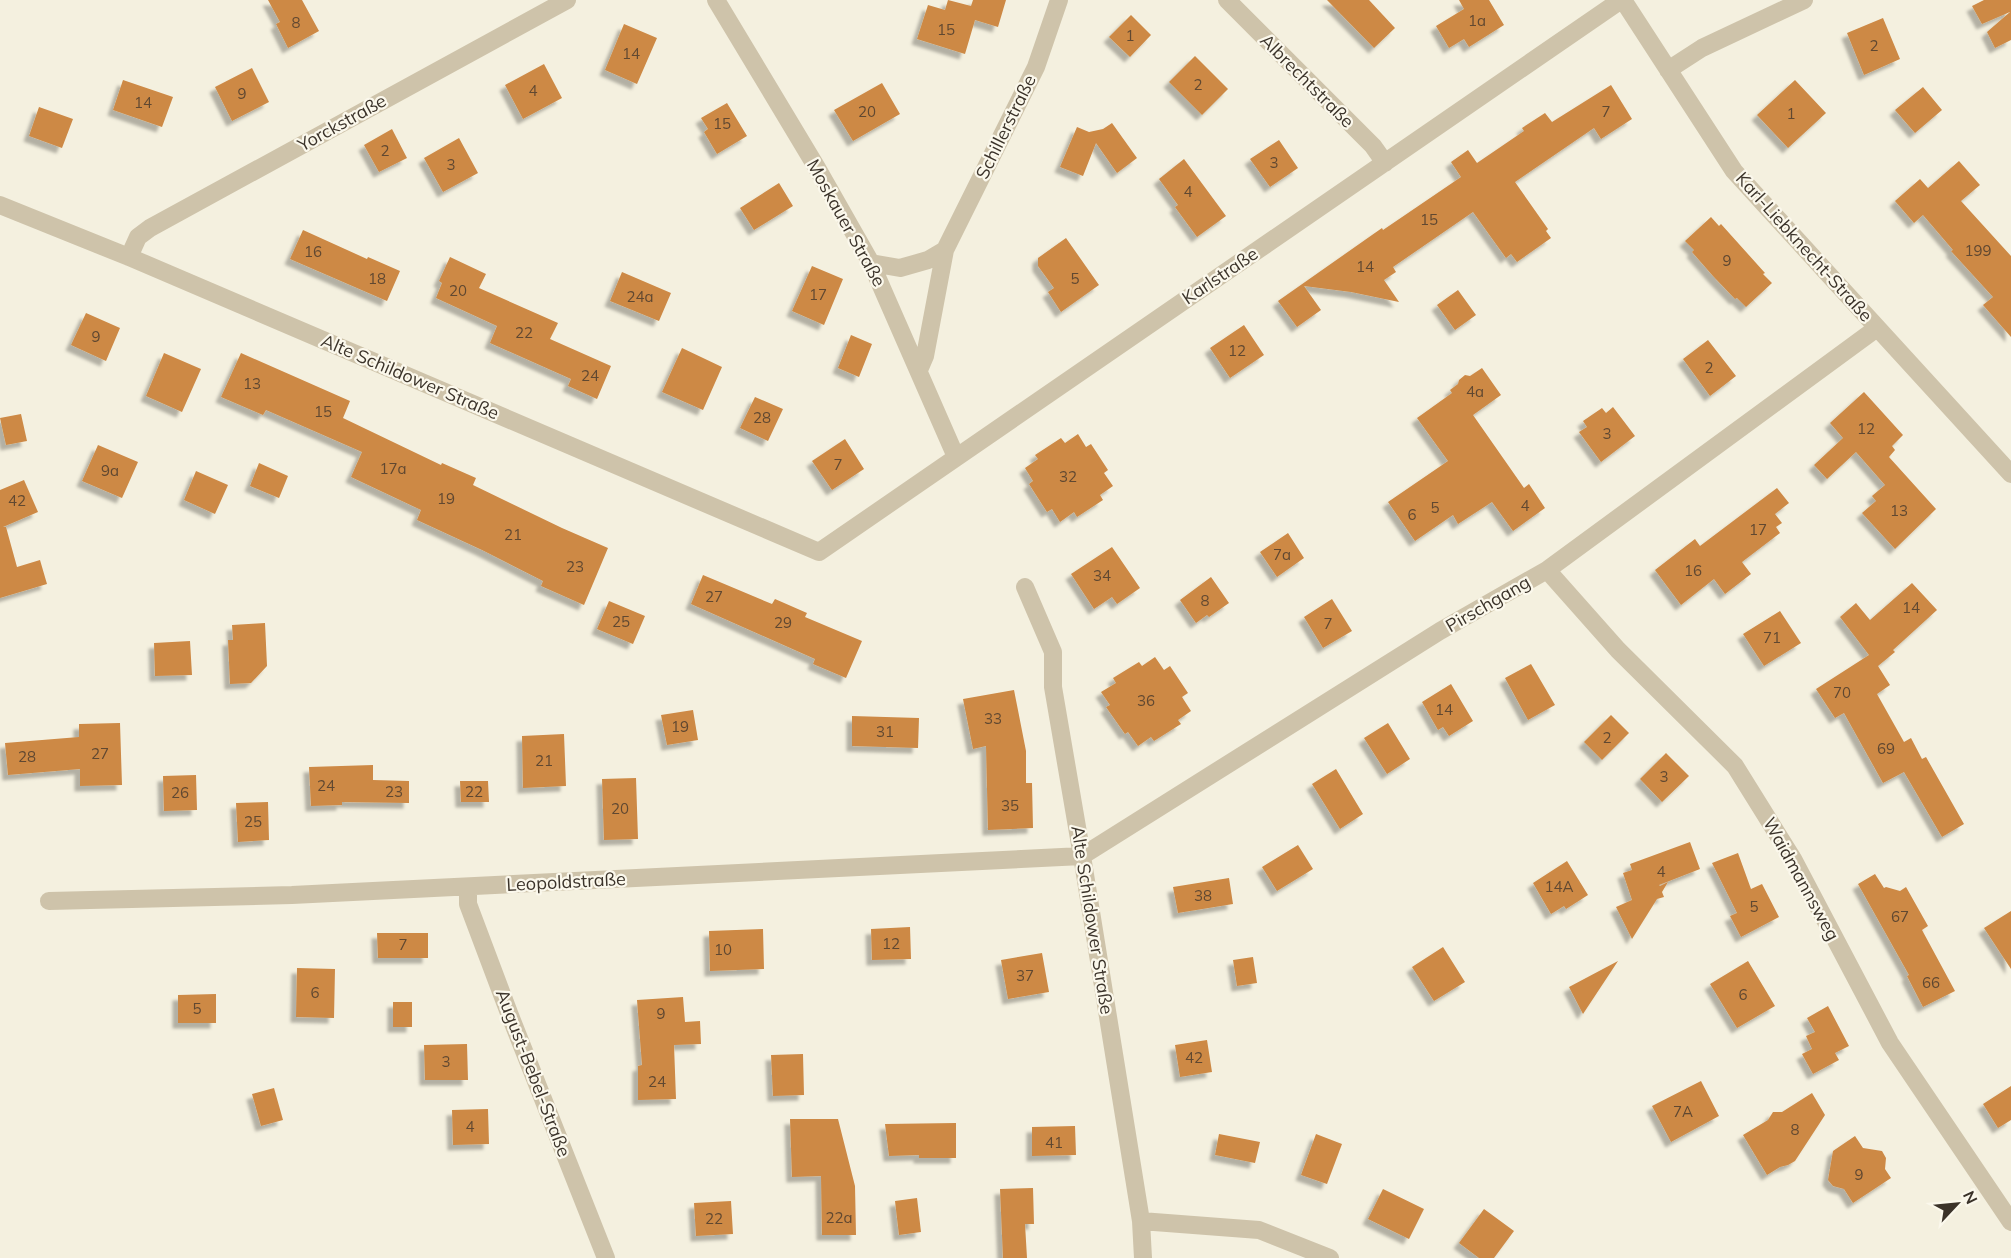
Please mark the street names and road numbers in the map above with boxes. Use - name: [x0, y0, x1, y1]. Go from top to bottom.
- street label: Albrechtstraße: [1255, 29, 1359, 133]
- street label: Schillerstraße: [970, 71, 1041, 183]
- street label: Yorckstraße: [293, 89, 390, 157]
- street label: Moskauer Straße: [802, 155, 891, 290]
- street label: Karl-Liebknecht-Straße: [1731, 167, 1878, 326]
- street label: Karlstraße: [1177, 242, 1262, 309]
- street label: Alte Schildower Straße: [318, 329, 503, 424]
- street label: Pirschgang: [1441, 570, 1534, 637]
- street label: Waidmannsweg: [1758, 813, 1845, 944]
- street label: Alte Schildower Straße: [1066, 824, 1119, 1016]
- street label: Leopoldstraße: [506, 867, 626, 896]
- street label: August-Bebel-Straße: [491, 986, 576, 1160]

